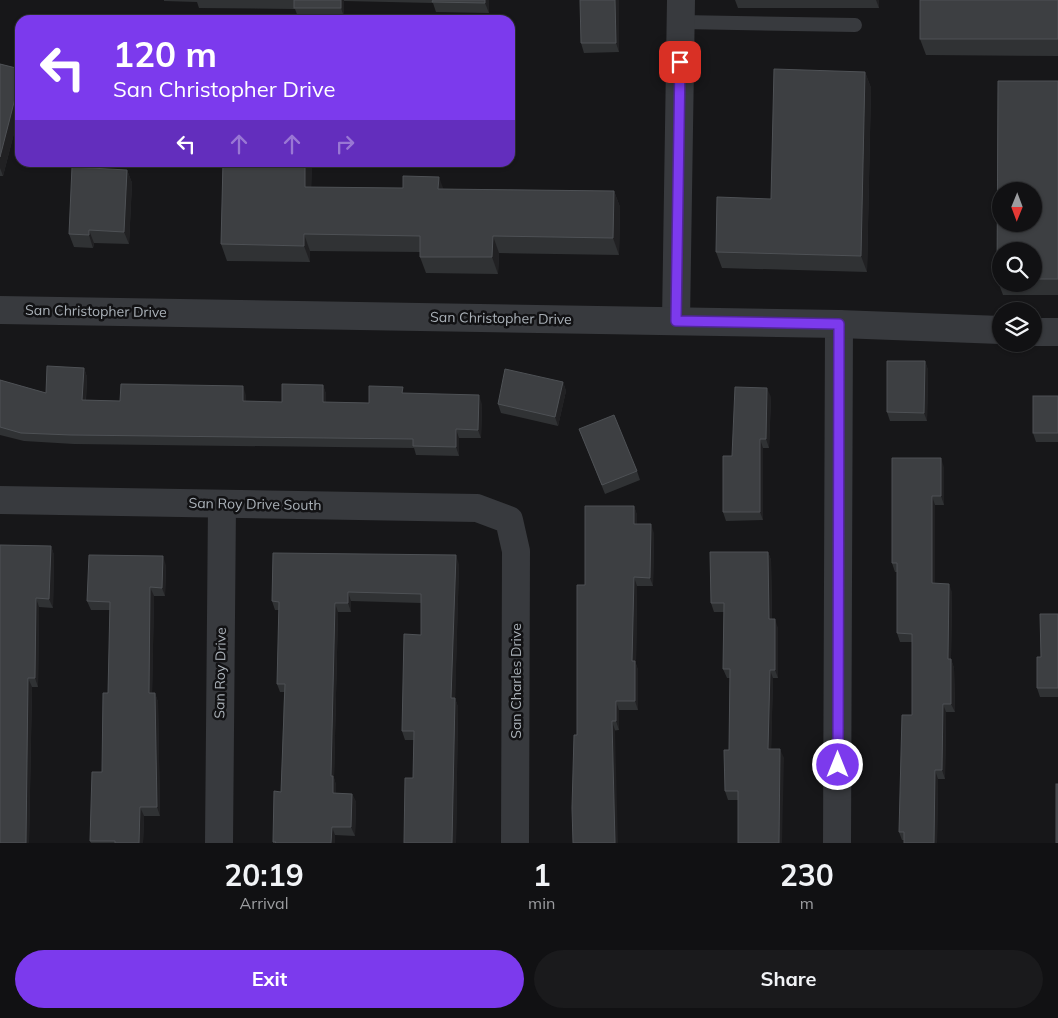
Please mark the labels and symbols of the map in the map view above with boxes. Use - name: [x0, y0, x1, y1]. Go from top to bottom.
- pin: [659, 41, 701, 83]
- north arrow: [992, 182, 1042, 232]
- street label: San Christopher Drive: [25, 301, 167, 321]
- street label: San Christopher Drive: [430, 308, 572, 328]
- street label: San Roy Drive South: [188, 494, 322, 514]
- street label: San Charles Drive: [507, 623, 525, 739]
- street label: San Roy Drive: [210, 627, 230, 719]
- position arrow: [811, 738, 863, 790]

